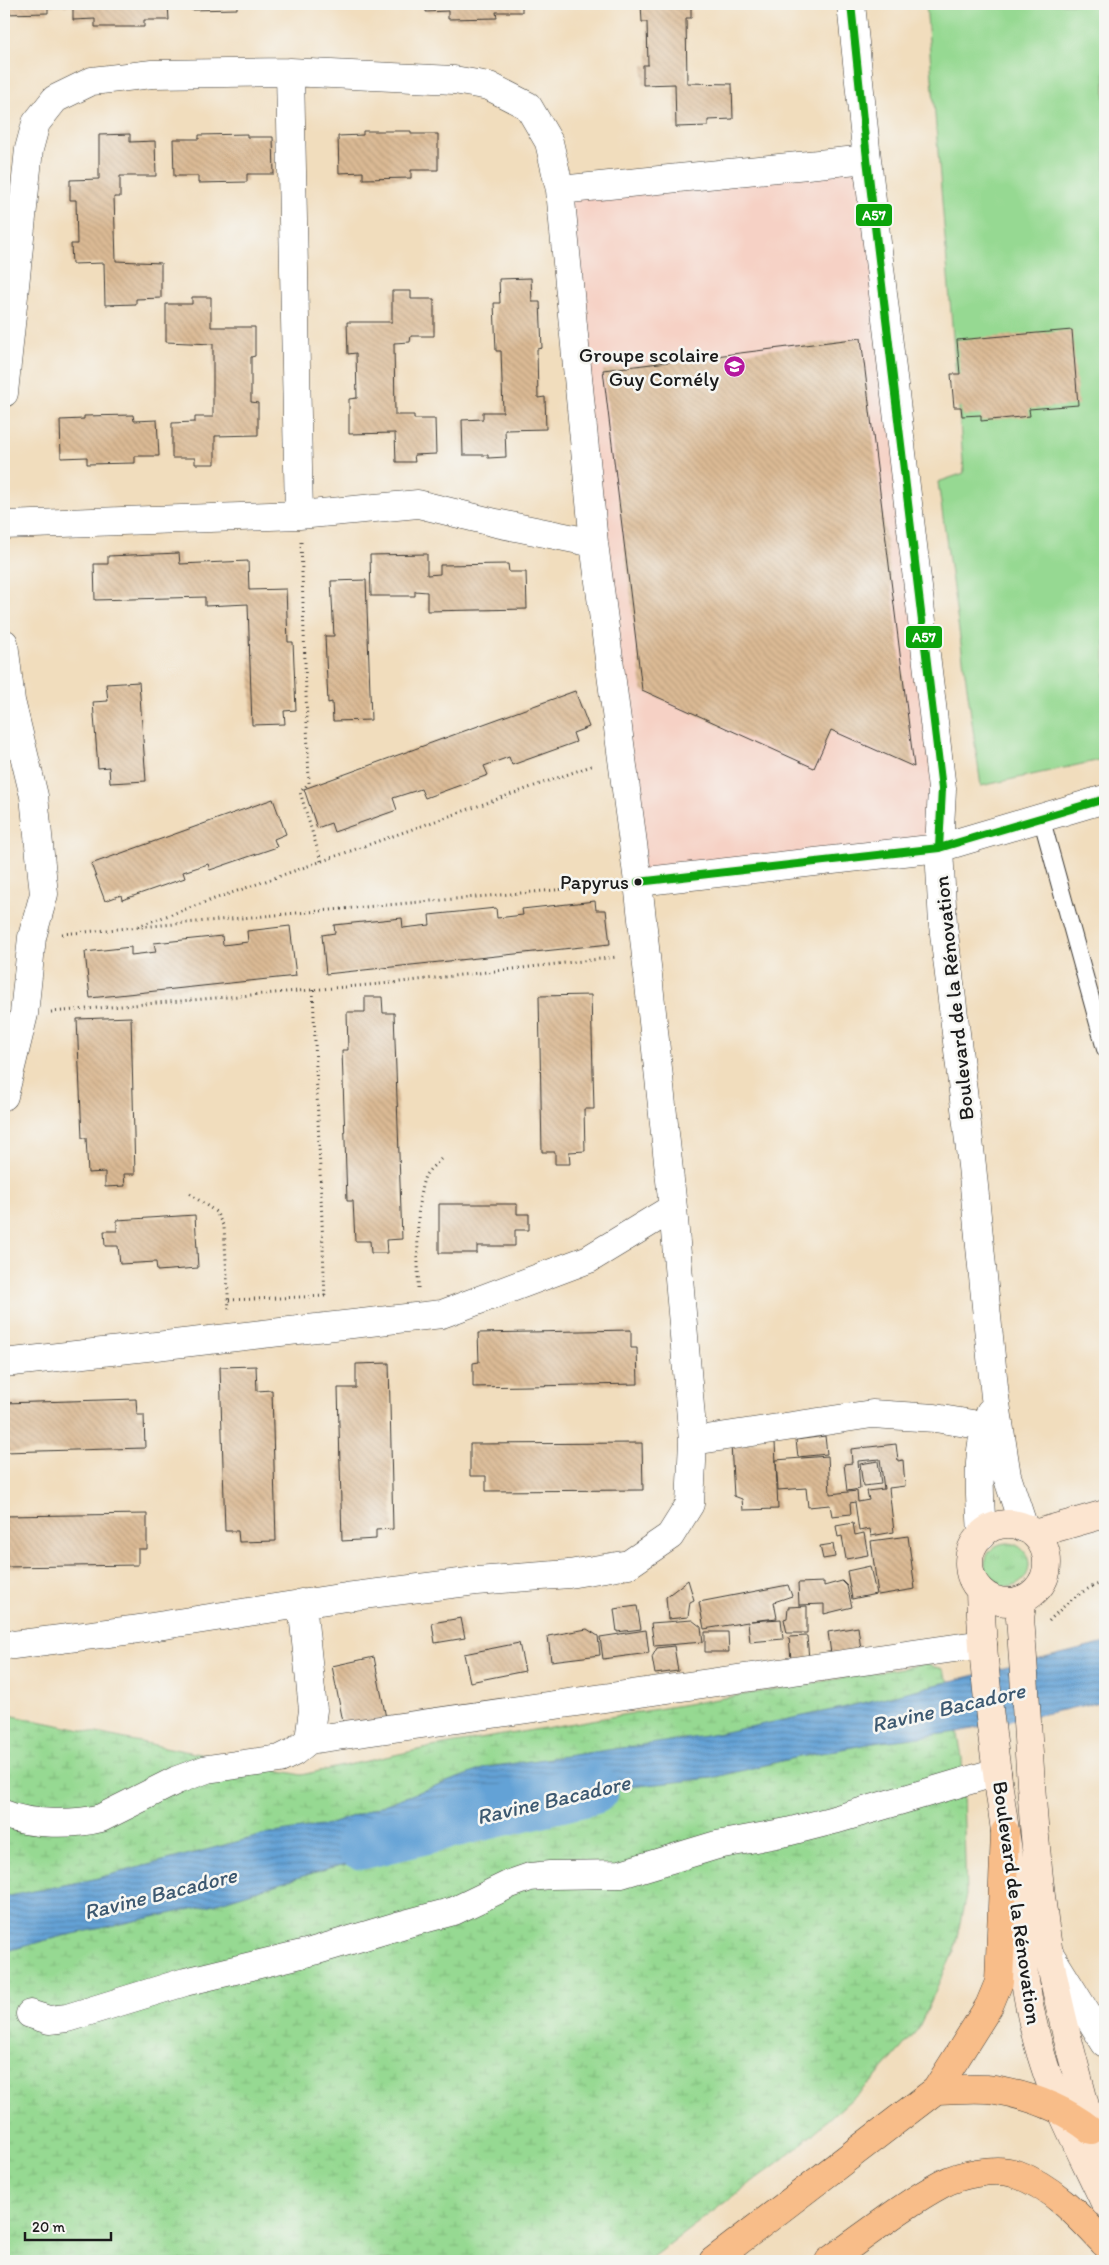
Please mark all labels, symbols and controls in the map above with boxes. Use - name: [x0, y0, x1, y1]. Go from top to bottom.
- line badge: A57: [855, 203, 893, 227]
- text: A57: [861, 207, 886, 224]
- place label: Groupe scolaire Guy Cornély: [579, 342, 719, 391]
- school or university icon: Groupe scolaire Guy Cornély: [723, 355, 747, 379]
- line badge: A57: [905, 625, 943, 649]
- text: A57: [911, 629, 936, 646]
- place label: Papyrus: [560, 870, 629, 894]
- street label: Boulevard de la Rénovation: [928, 874, 979, 1122]
- marker: Papyrus: [633, 877, 643, 887]
- water label: Ravine Bacadore: [869, 1676, 1029, 1738]
- water label: Ravine Bacadore: [474, 1768, 634, 1830]
- street label: Boulevard de la Rénovation: [988, 1780, 1047, 2026]
- water label: Ravine Bacadore: [81, 1861, 241, 1926]
- scale bar: [25, 2210, 111, 2242]
- text: 20 m: [32, 2218, 66, 2236]

